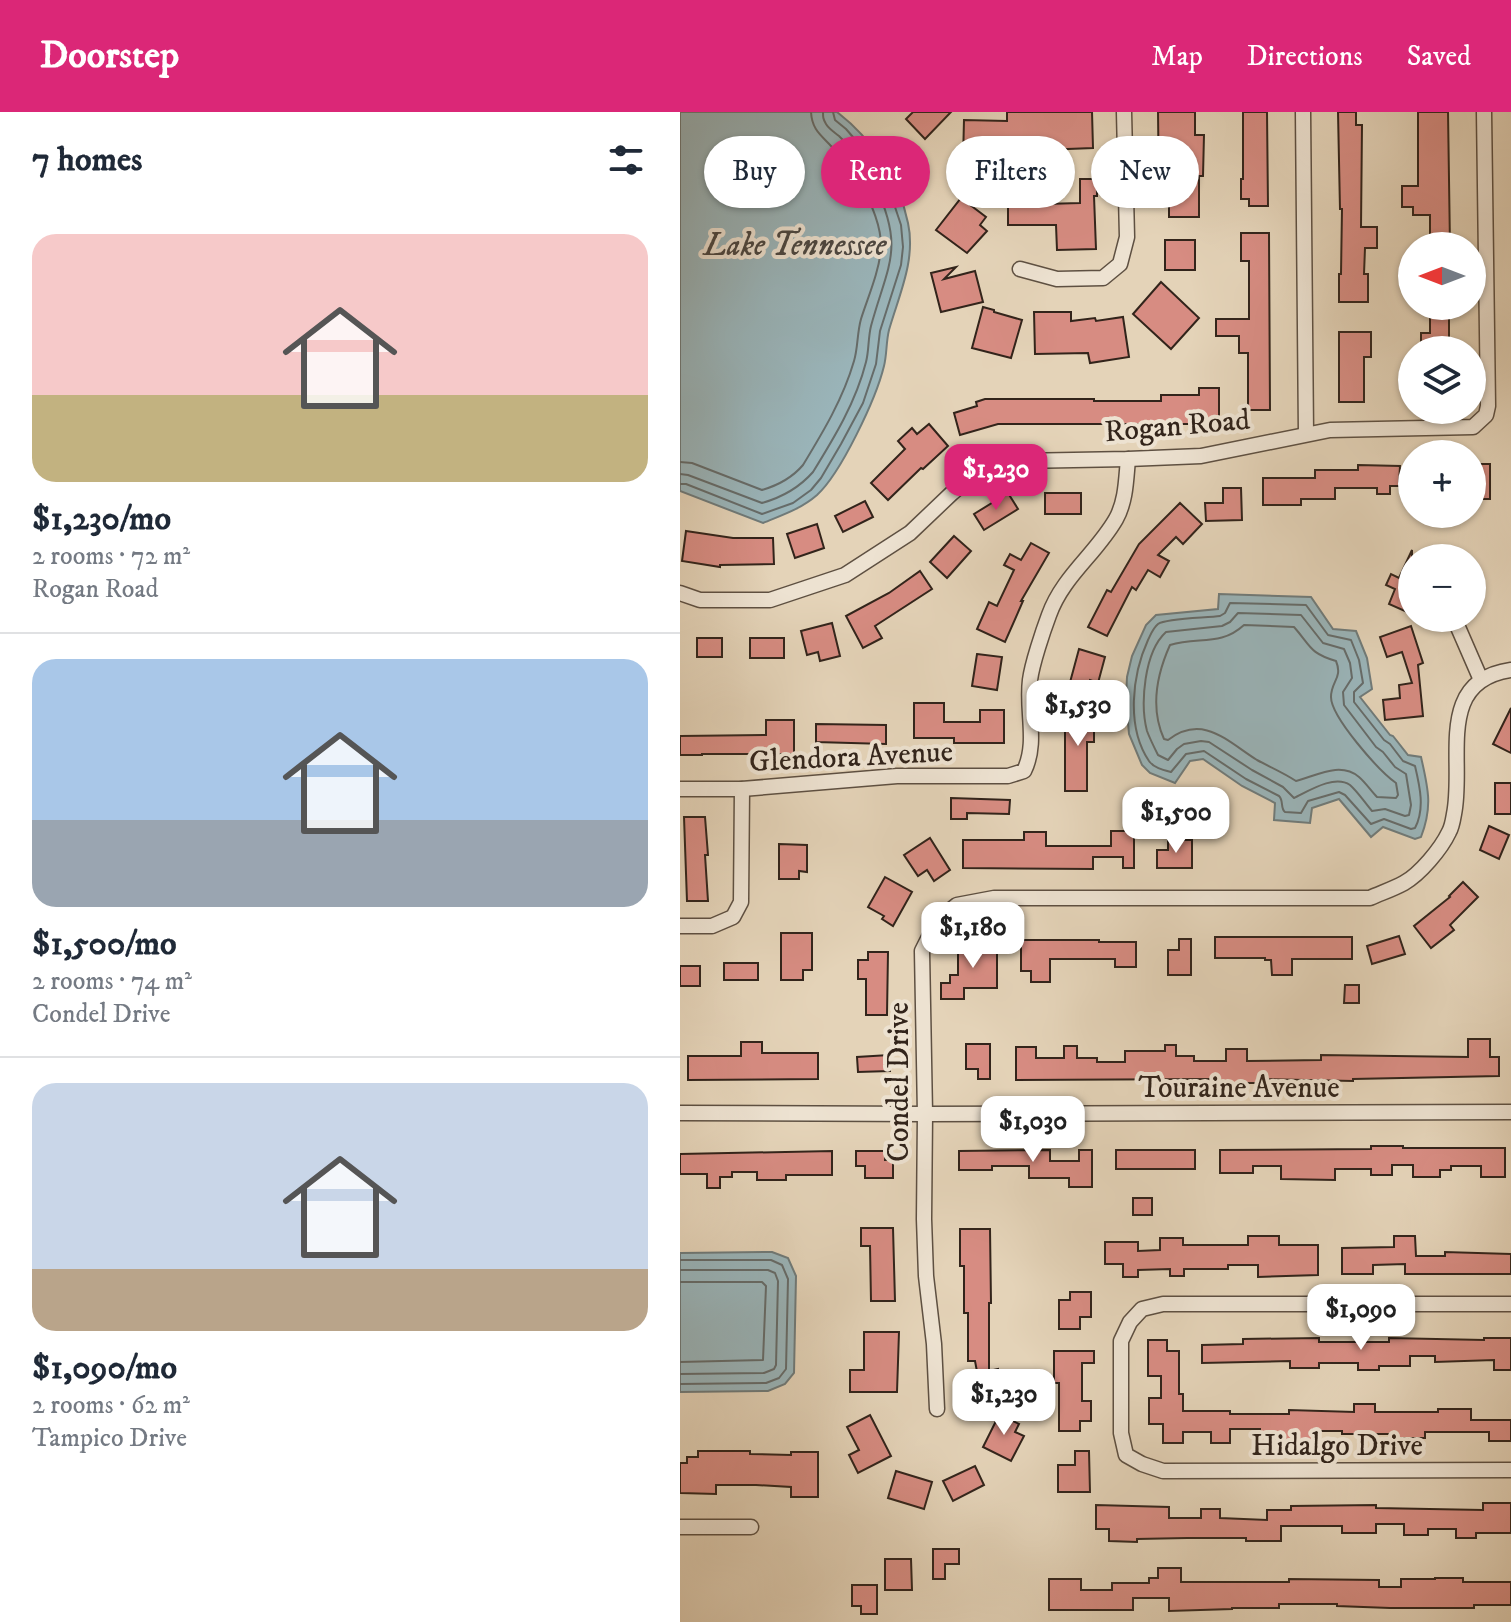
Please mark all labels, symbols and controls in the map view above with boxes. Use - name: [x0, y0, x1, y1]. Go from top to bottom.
- text: Doorstep: [40, 32, 179, 80]
- text: Map: [1151, 39, 1203, 74]
- text: Directions: [1247, 39, 1363, 74]
- text: Saved: [1407, 39, 1471, 74]
- chip: Buy: [704, 136, 805, 208]
- chip: Rent: [821, 136, 930, 208]
- chip: Filters: [946, 136, 1075, 208]
- chip: New: [1091, 136, 1199, 208]
- icon: filters: [604, 138, 648, 182]
- text: 7 homes: [32, 139, 142, 181]
- water label: Lake Tennessee: [702, 226, 887, 266]
- north arrow: [1398, 232, 1486, 320]
- map controls: [1398, 232, 1486, 632]
- icon: home: [268, 286, 412, 430]
- button: layers: [1398, 336, 1486, 424]
- street label: Rogan Road: [1103, 402, 1251, 451]
- button: +: [1398, 440, 1486, 528]
- pin: $1,230: [931, 444, 1061, 512]
- text: $1,230: [962, 453, 1030, 486]
- text: $1,230/mo: [32, 498, 171, 540]
- text: 2 rooms · 72 m²: [32, 540, 190, 573]
- button: −: [1398, 544, 1486, 632]
- text: Rogan Road: [32, 573, 159, 606]
- pin: $1,530: [1013, 680, 1143, 748]
- text: $1,530: [1045, 689, 1111, 722]
- icon: home: [268, 711, 412, 855]
- street label: Glendora Avenue: [748, 734, 954, 781]
- pin: $1,500: [1111, 787, 1241, 855]
- text: $1,500: [1140, 796, 1212, 829]
- pin: $1,180: [908, 902, 1038, 970]
- text: $1,180: [939, 911, 1007, 944]
- text: $1,500/mo: [32, 923, 176, 965]
- text: 2 rooms · 74 m²: [32, 965, 192, 998]
- text: Condel Drive: [32, 998, 170, 1031]
- street label: Condel Drive: [881, 1002, 918, 1162]
- street label: Touraine Avenue: [1138, 1070, 1340, 1107]
- pin: $1,030: [968, 1096, 1098, 1164]
- text: $1,030: [999, 1105, 1067, 1138]
- icon: home: [268, 1135, 412, 1279]
- pin: $1,090: [1296, 1284, 1426, 1352]
- text: $1,090: [1325, 1293, 1397, 1326]
- text: $1,090/mo: [32, 1347, 177, 1389]
- pin: $1,230: [939, 1369, 1069, 1437]
- text: $1,230: [970, 1378, 1038, 1411]
- text: 2 rooms · 62 m²: [32, 1389, 190, 1422]
- text: Tampico Drive: [32, 1422, 187, 1455]
- street label: Hidalgo Drive: [1251, 1428, 1423, 1465]

